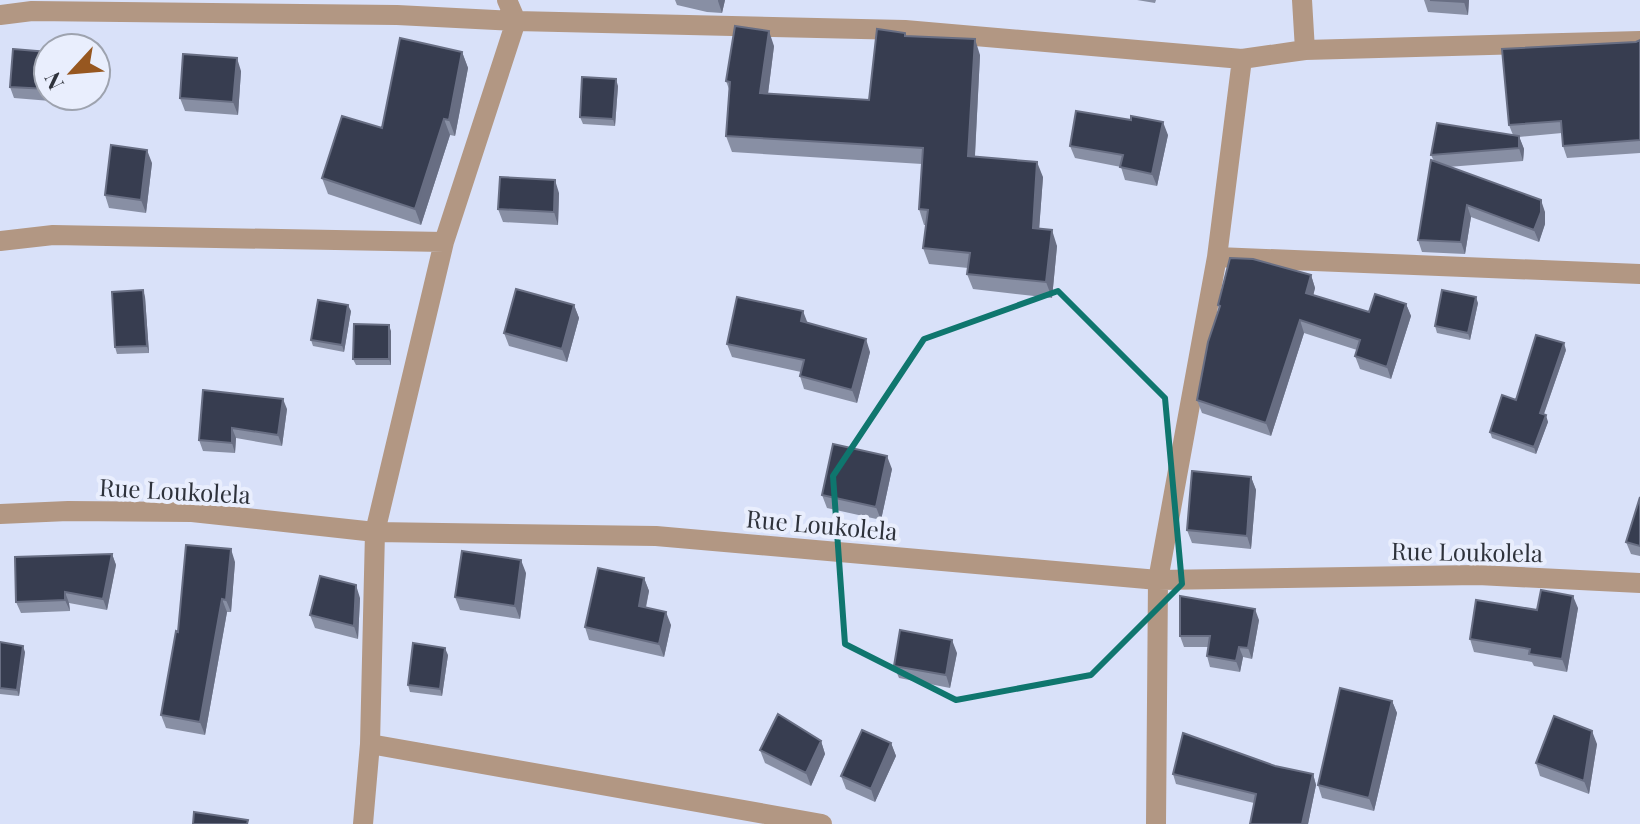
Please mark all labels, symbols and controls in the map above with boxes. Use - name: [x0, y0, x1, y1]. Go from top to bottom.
- north arrow: [32, 32, 112, 112]
- text: N: [36, 67, 70, 95]
- street label: Rue Loukolela: [98, 470, 252, 510]
- street label: Rue Loukolela: [745, 501, 899, 547]
- street label: Rue Loukolela: [1391, 534, 1543, 568]

